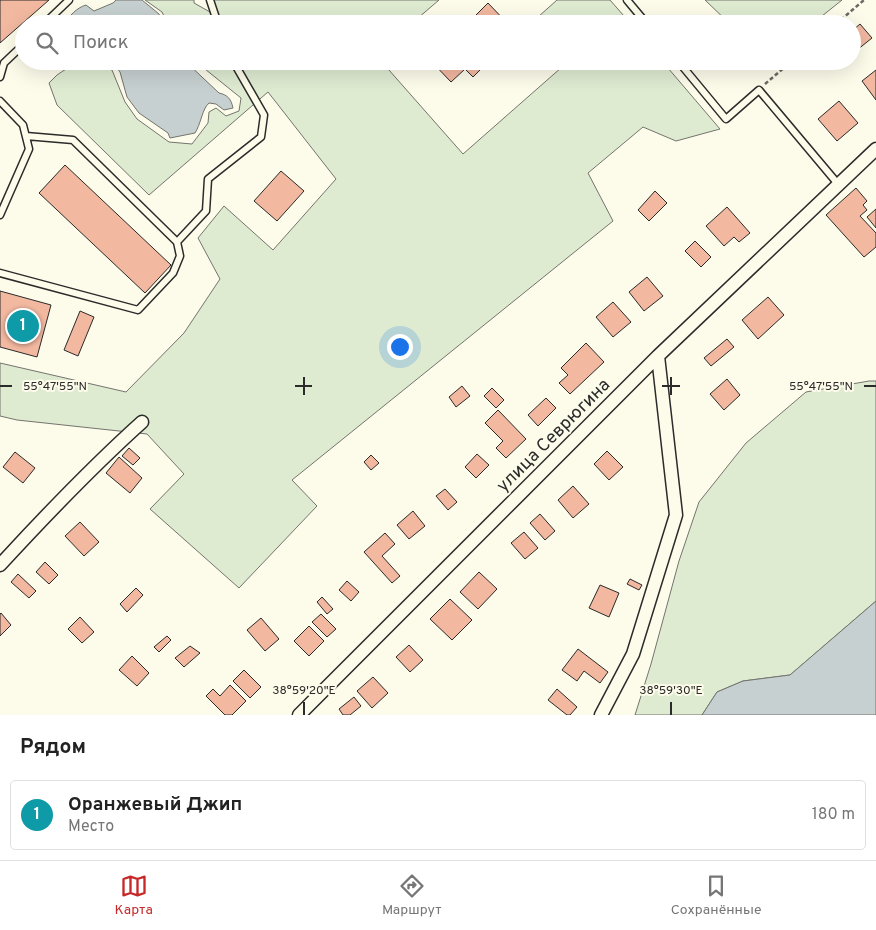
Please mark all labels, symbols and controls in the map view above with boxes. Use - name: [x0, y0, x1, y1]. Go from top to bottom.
- search box: [15, 15, 861, 70]
- icon: search: [33, 29, 61, 57]
- text: Поиск: [73, 31, 129, 55]
- pin: 1: [7, 307, 39, 345]
- your location: [387, 334, 413, 360]
- street label: улица Севрюгина: [492, 374, 616, 498]
- text: 55°47'55"N: [23, 379, 87, 395]
- text: 55°47'55"N: [789, 379, 853, 395]
- text: 38°59'20"E: [272, 683, 336, 699]
- text: 38°59'30"E: [639, 683, 703, 699]
- text: Рядом: [20, 734, 86, 761]
- text: Оранжевый Джип: [68, 793, 242, 817]
- text: 1: [34, 805, 40, 825]
- text: 180 m: [812, 805, 855, 825]
- text: Место: [68, 817, 114, 837]
- tab: Карта: [115, 872, 153, 919]
- tab: Маршрут: [382, 872, 442, 919]
- tab: Сохранённые: [671, 872, 761, 919]

